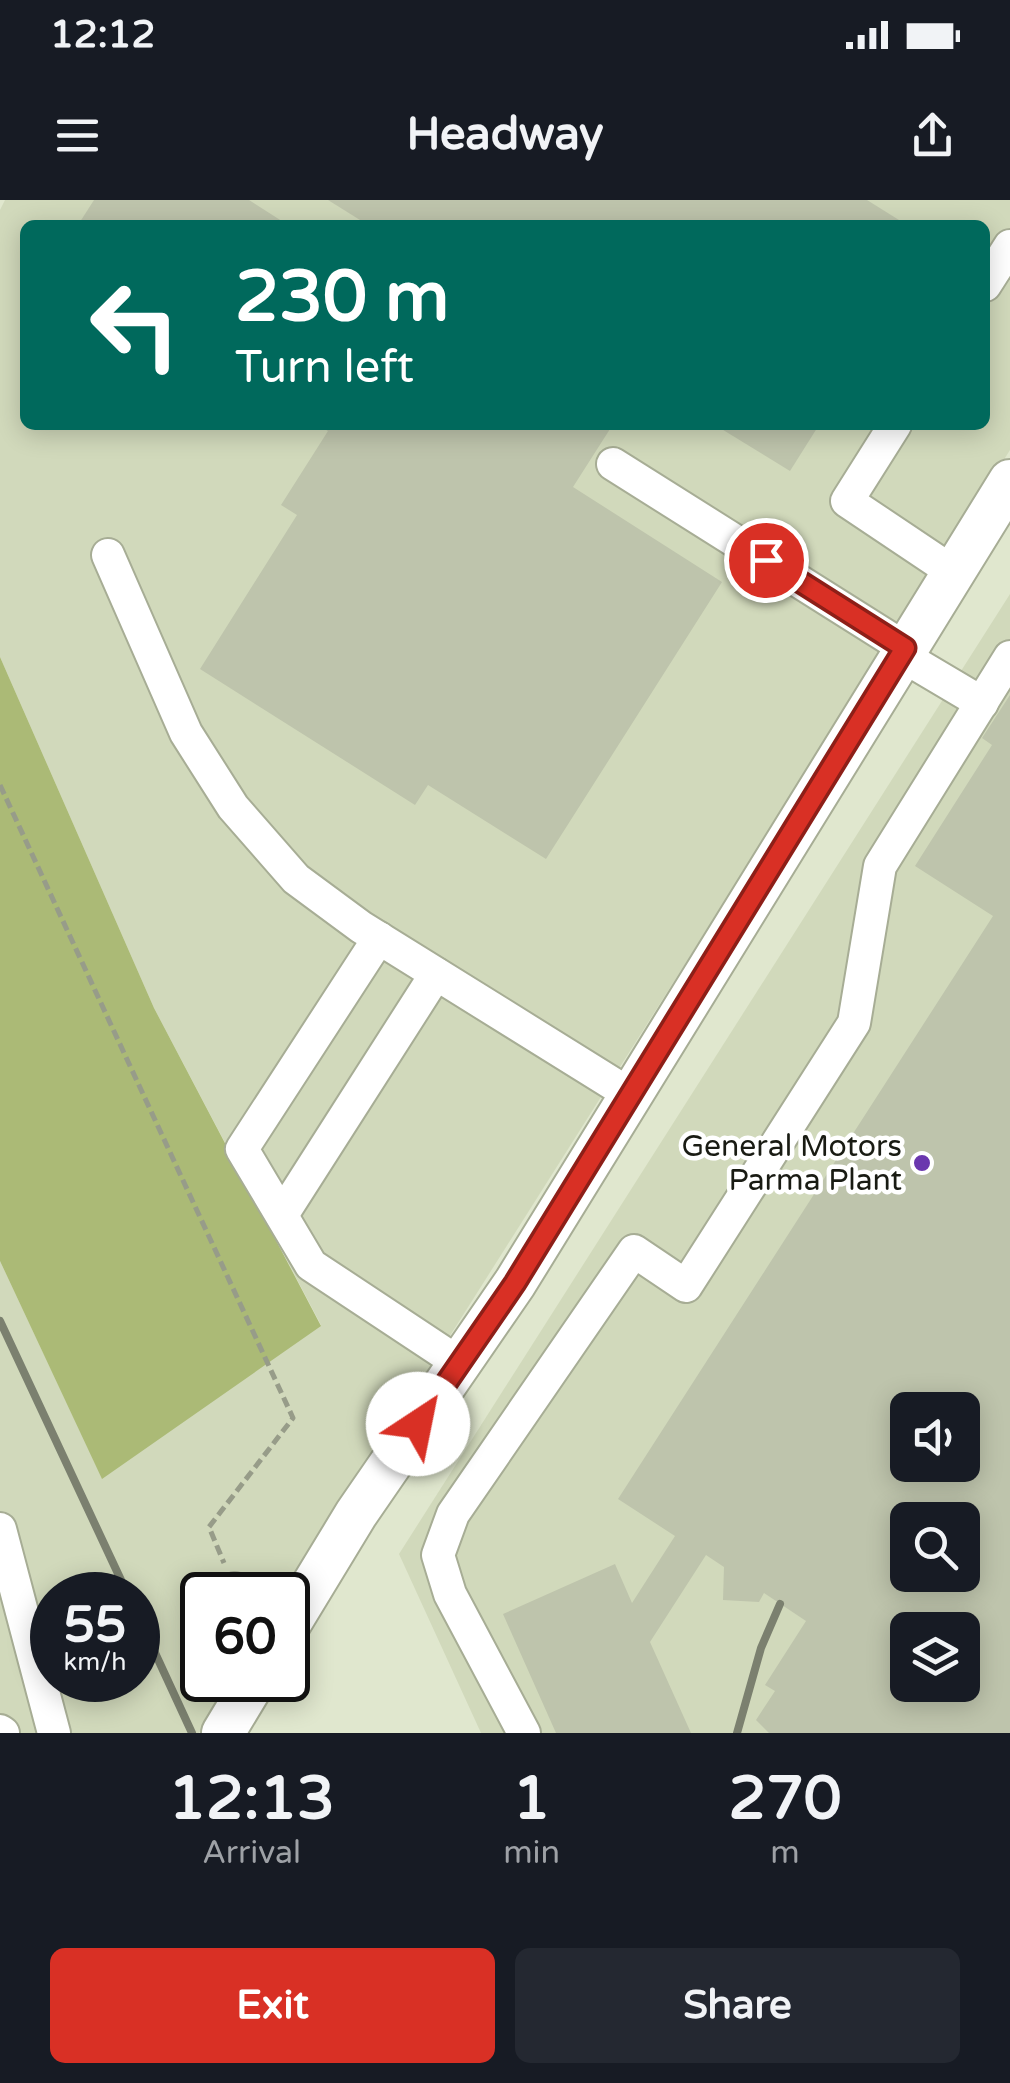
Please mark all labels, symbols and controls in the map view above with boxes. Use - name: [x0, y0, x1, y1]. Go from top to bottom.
- text: 12:12: [50, 12, 155, 58]
- icon: menu: [50, 108, 105, 163]
- text: Headway: [407, 108, 603, 162]
- icon: share: [905, 108, 960, 163]
- text: 230 m: [235, 256, 449, 340]
- icon: left: [70, 260, 200, 390]
- text: Turn left: [235, 341, 414, 395]
- pin: [724, 518, 809, 603]
- icon: arrive: [739, 533, 794, 588]
- place label: General Motors Parma Plant: [681, 1128, 902, 1199]
- marker: General Motors Parma Plant: [911, 1152, 933, 1174]
- position arrow: [366, 1372, 470, 1476]
- map controls: [890, 1392, 980, 1702]
- button: sound: [890, 1392, 980, 1482]
- button: search: [890, 1502, 980, 1592]
- speed limit sign: 60: [180, 1572, 310, 1702]
- text: 55: [64, 1595, 126, 1655]
- button: layers: [890, 1612, 980, 1702]
- text: km/h: [64, 1647, 126, 1677]
- text: 12:13: [168, 1763, 335, 1835]
- text: 1: [513, 1763, 550, 1835]
- text: 270: [728, 1763, 842, 1835]
- text: Arrival: [202, 1834, 301, 1872]
- text: min: [503, 1834, 560, 1872]
- text: m: [770, 1834, 800, 1872]
- button: Exit: [50, 1948, 495, 2063]
- button: Share: [515, 1948, 960, 2063]

